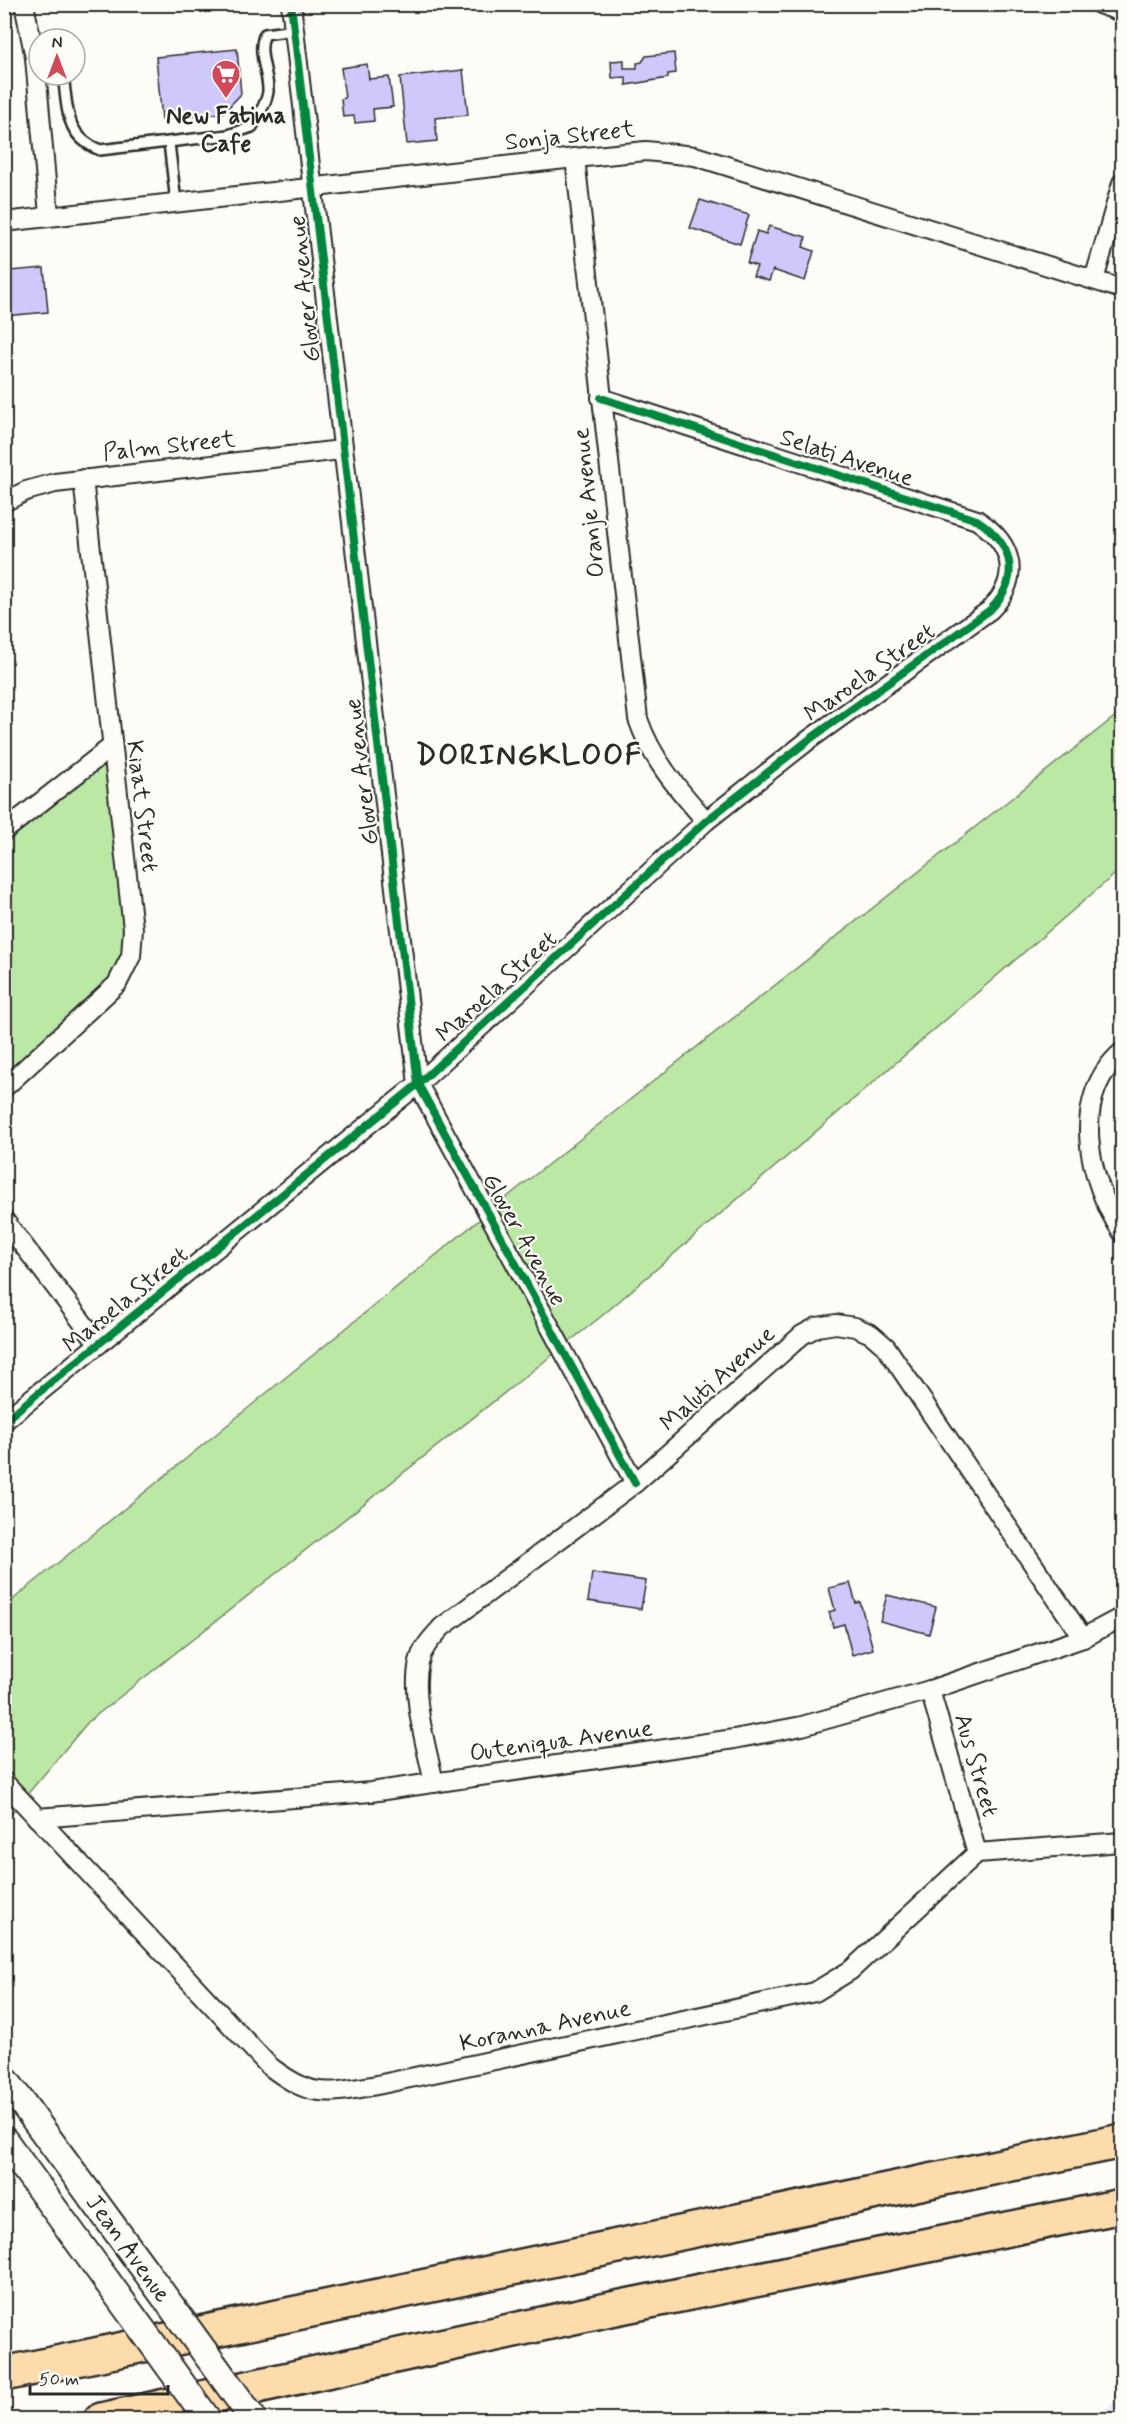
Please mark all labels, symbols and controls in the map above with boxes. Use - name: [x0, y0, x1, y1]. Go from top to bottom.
- north arrow: [27, 27, 87, 87]
- text: N: [52, 33, 62, 54]
- supermarket icon: New Fatima Cafe: [210, 58, 242, 100]
- place label: New Fatima Cafe: [166, 101, 286, 160]
- street label: Sonja Street: [504, 114, 637, 159]
- street label: Glover Avenue: [282, 214, 329, 364]
- street label: Selati Avenue: [776, 422, 918, 495]
- street label: Palm Street: [101, 424, 237, 469]
- street label: Oranje Avenue: [566, 426, 613, 579]
- street label: Maroela Street: [798, 617, 941, 730]
- street label: Glover Avenue: [338, 697, 387, 847]
- district label: DORINGKLOOF: [416, 736, 642, 775]
- street label: Kiaat Street: [118, 738, 165, 874]
- street label: Maroela Street: [430, 924, 564, 1050]
- street label: Glover Avenue: [474, 1168, 573, 1312]
- street label: Maroela Street: [57, 1240, 195, 1360]
- street label: Maluti Avenue: [654, 1319, 782, 1439]
- street label: Aus Street: [946, 1710, 1005, 1821]
- street label: Outeniqua Avenue: [468, 1713, 655, 1770]
- street label: Koranna Avenue: [457, 1993, 634, 2060]
- street label: Jean Avenue: [78, 2189, 178, 2309]
- scale bar: [30, 2358, 168, 2396]
- text: 50 m: [39, 2368, 79, 2392]

